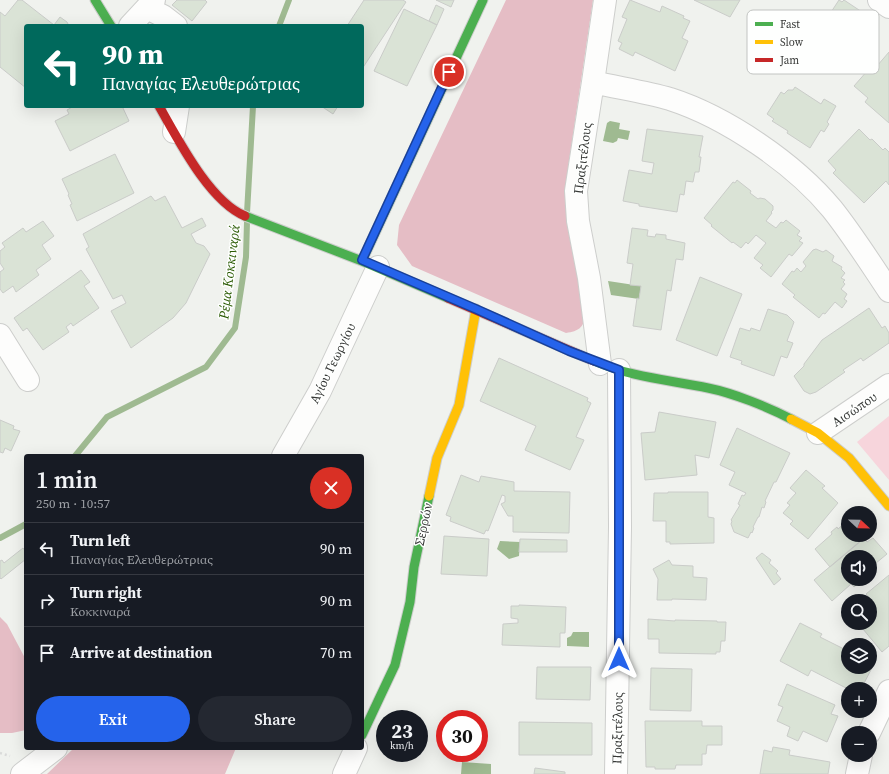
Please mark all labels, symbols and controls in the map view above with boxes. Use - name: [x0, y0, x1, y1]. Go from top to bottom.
- legend: [747, 10, 879, 74]
- text: Fast: [780, 17, 800, 32]
- text: 90 m: [102, 35, 164, 73]
- text: Slow: [780, 35, 804, 50]
- icon: left: [36, 40, 88, 92]
- text: Jam: [779, 53, 799, 68]
- pin: [432, 55, 466, 89]
- icon: arrive: [438, 61, 460, 83]
- text: Παναγίας Ελευθερώτριας: [102, 71, 300, 96]
- street label: Πραξιτέλους: [570, 121, 595, 195]
- water label: Ρέμα Κοκκιναρά: [213, 224, 245, 321]
- street label: Αγίου Γεωργίου: [306, 320, 359, 406]
- street label: Αισώπου: [829, 388, 880, 431]
- text: 1 min: [36, 463, 98, 496]
- button: close: [310, 467, 352, 509]
- text: 250 m · 10:57: [36, 495, 110, 512]
- street label: Σερρών: [411, 501, 436, 547]
- north arrow: [841, 506, 877, 542]
- map controls: [841, 506, 877, 762]
- text: Turn left: [70, 530, 130, 551]
- icon: left: [36, 538, 58, 560]
- text: 90 m: [320, 538, 352, 559]
- button: sound: [841, 550, 877, 586]
- text: Παναγίας Ελευθερώτριας: [70, 551, 213, 568]
- text: Turn right: [70, 582, 142, 603]
- icon: right: [36, 590, 58, 612]
- text: 90 m: [320, 590, 352, 611]
- button: search: [841, 594, 877, 630]
- text: Κοκκιναρά: [70, 603, 131, 620]
- position arrow: [598, 638, 640, 680]
- button: layers: [841, 638, 877, 674]
- icon: arrive: [36, 642, 58, 664]
- text: Arrive at destination: [70, 642, 212, 663]
- text: 70 m: [320, 642, 352, 663]
- button: +: [841, 682, 877, 718]
- street label: Πραξιτέλους: [608, 692, 627, 764]
- button: Exit: [36, 696, 190, 742]
- button: Share: [198, 696, 352, 742]
- speed limit sign: 30: [436, 710, 488, 762]
- text: 23: [391, 717, 413, 745]
- button: −: [841, 726, 877, 762]
- text: km/h: [390, 739, 414, 752]

